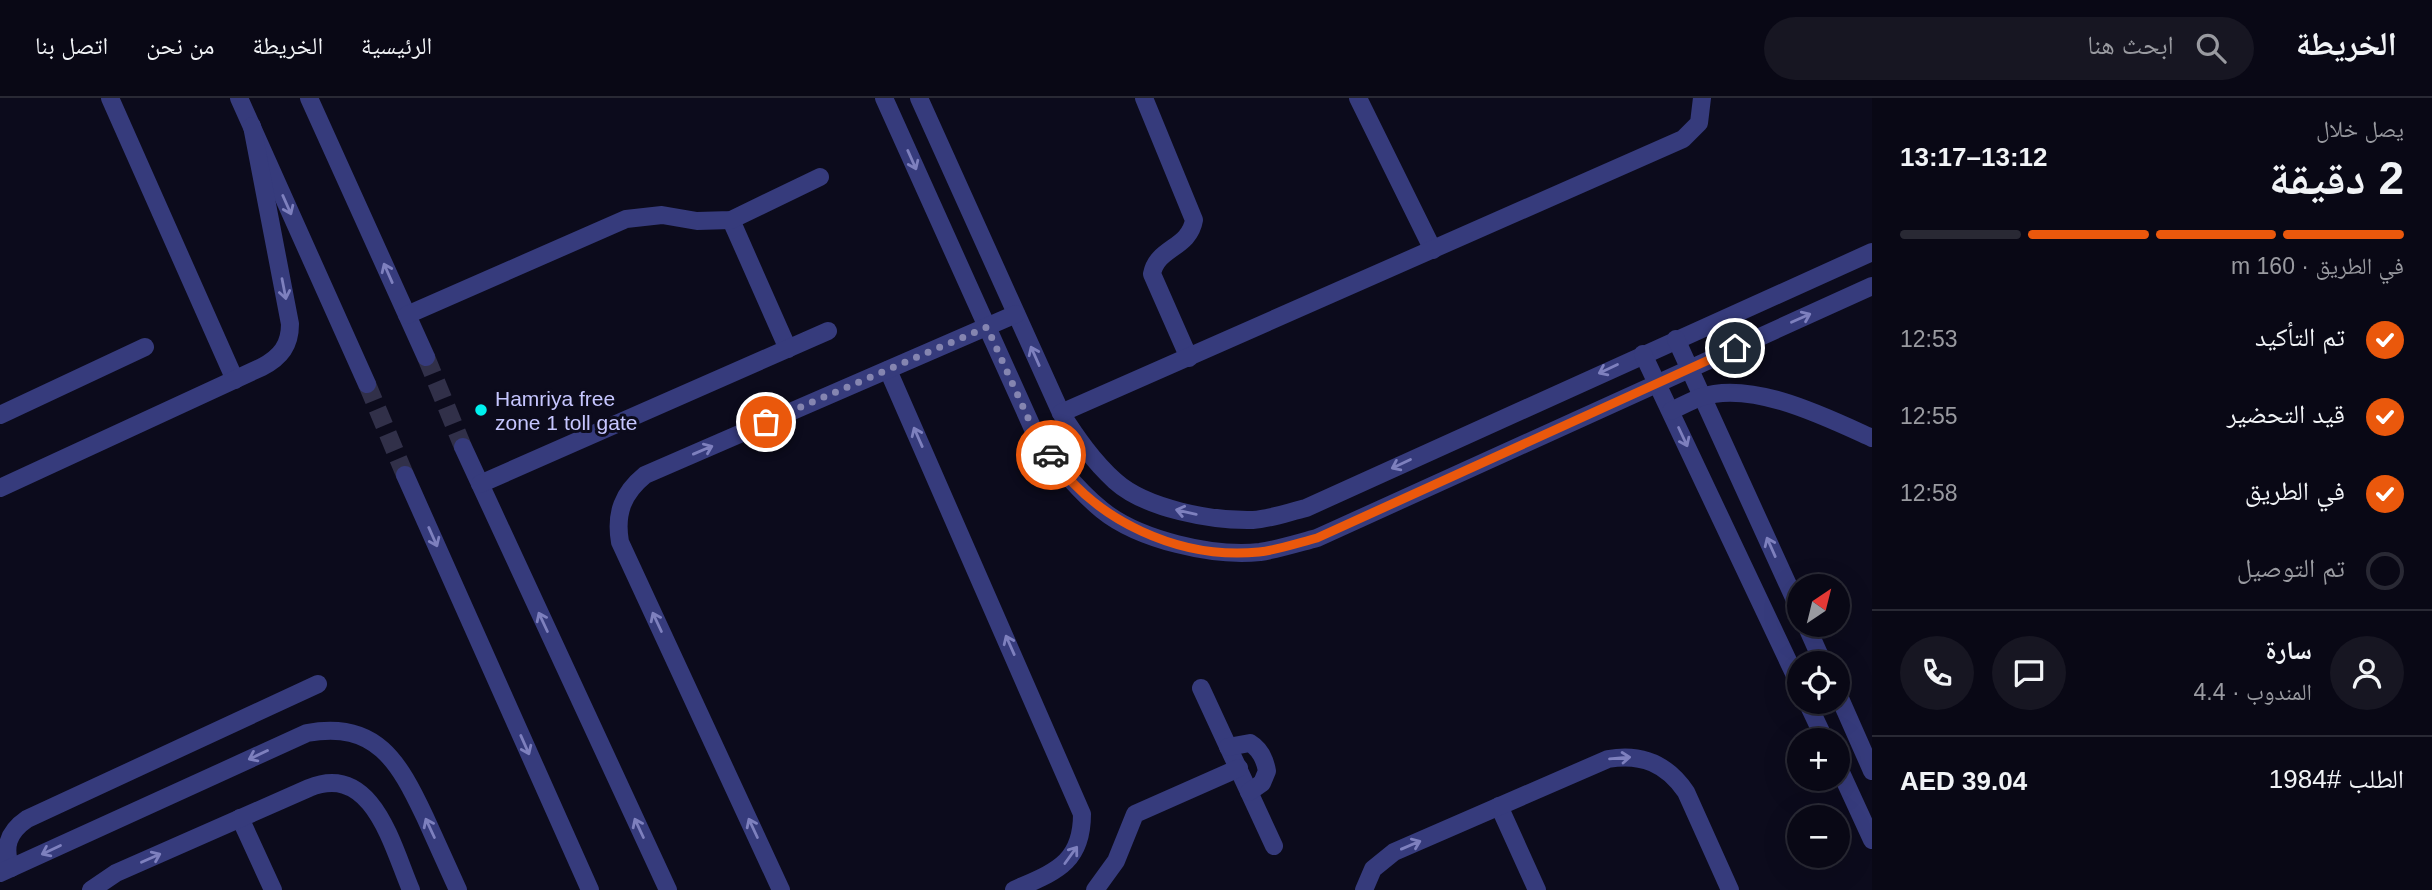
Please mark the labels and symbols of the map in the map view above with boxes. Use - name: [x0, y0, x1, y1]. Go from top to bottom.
- one-way arrow: [906, 149, 919, 171]
- one-way arrow: [281, 194, 294, 215]
- one-way arrow: [381, 263, 394, 284]
- one-way arrow: [277, 277, 291, 300]
- one-way arrow: [1790, 311, 1812, 324]
- pin: [1705, 318, 1765, 378]
- one-way arrow: [1028, 346, 1041, 367]
- one-way arrow: [1598, 363, 1619, 377]
- place label: Hamriya free zone 1 toll gate: [495, 387, 637, 434]
- pin: [736, 392, 796, 452]
- marker: Hamriya free zone 1 toll gate: [473, 402, 489, 418]
- courier: [1016, 420, 1086, 490]
- one-way arrow: [1677, 426, 1690, 447]
- one-way arrow: [911, 427, 924, 448]
- one-way arrow: [691, 443, 713, 456]
- one-way arrow: [1391, 458, 1413, 471]
- one-way arrow: [1175, 505, 1197, 518]
- one-way arrow: [427, 526, 440, 547]
- one-way arrow: [1764, 537, 1777, 558]
- north arrow: [1787, 574, 1850, 637]
- one-way arrow: [536, 611, 549, 632]
- one-way arrow: [650, 612, 663, 633]
- one-way arrow: [1003, 635, 1016, 656]
- one-way arrow: [519, 734, 532, 755]
- one-way arrow: [248, 749, 269, 762]
- one-way arrow: [1608, 751, 1631, 764]
- one-way arrow: [423, 818, 436, 839]
- one-way arrow: [632, 818, 645, 839]
- one-way arrow: [745, 818, 759, 839]
- one-way arrow: [1399, 838, 1421, 851]
- one-way arrow: [41, 844, 62, 857]
- one-way arrow: [1063, 845, 1078, 864]
- one-way arrow: [140, 851, 161, 864]

